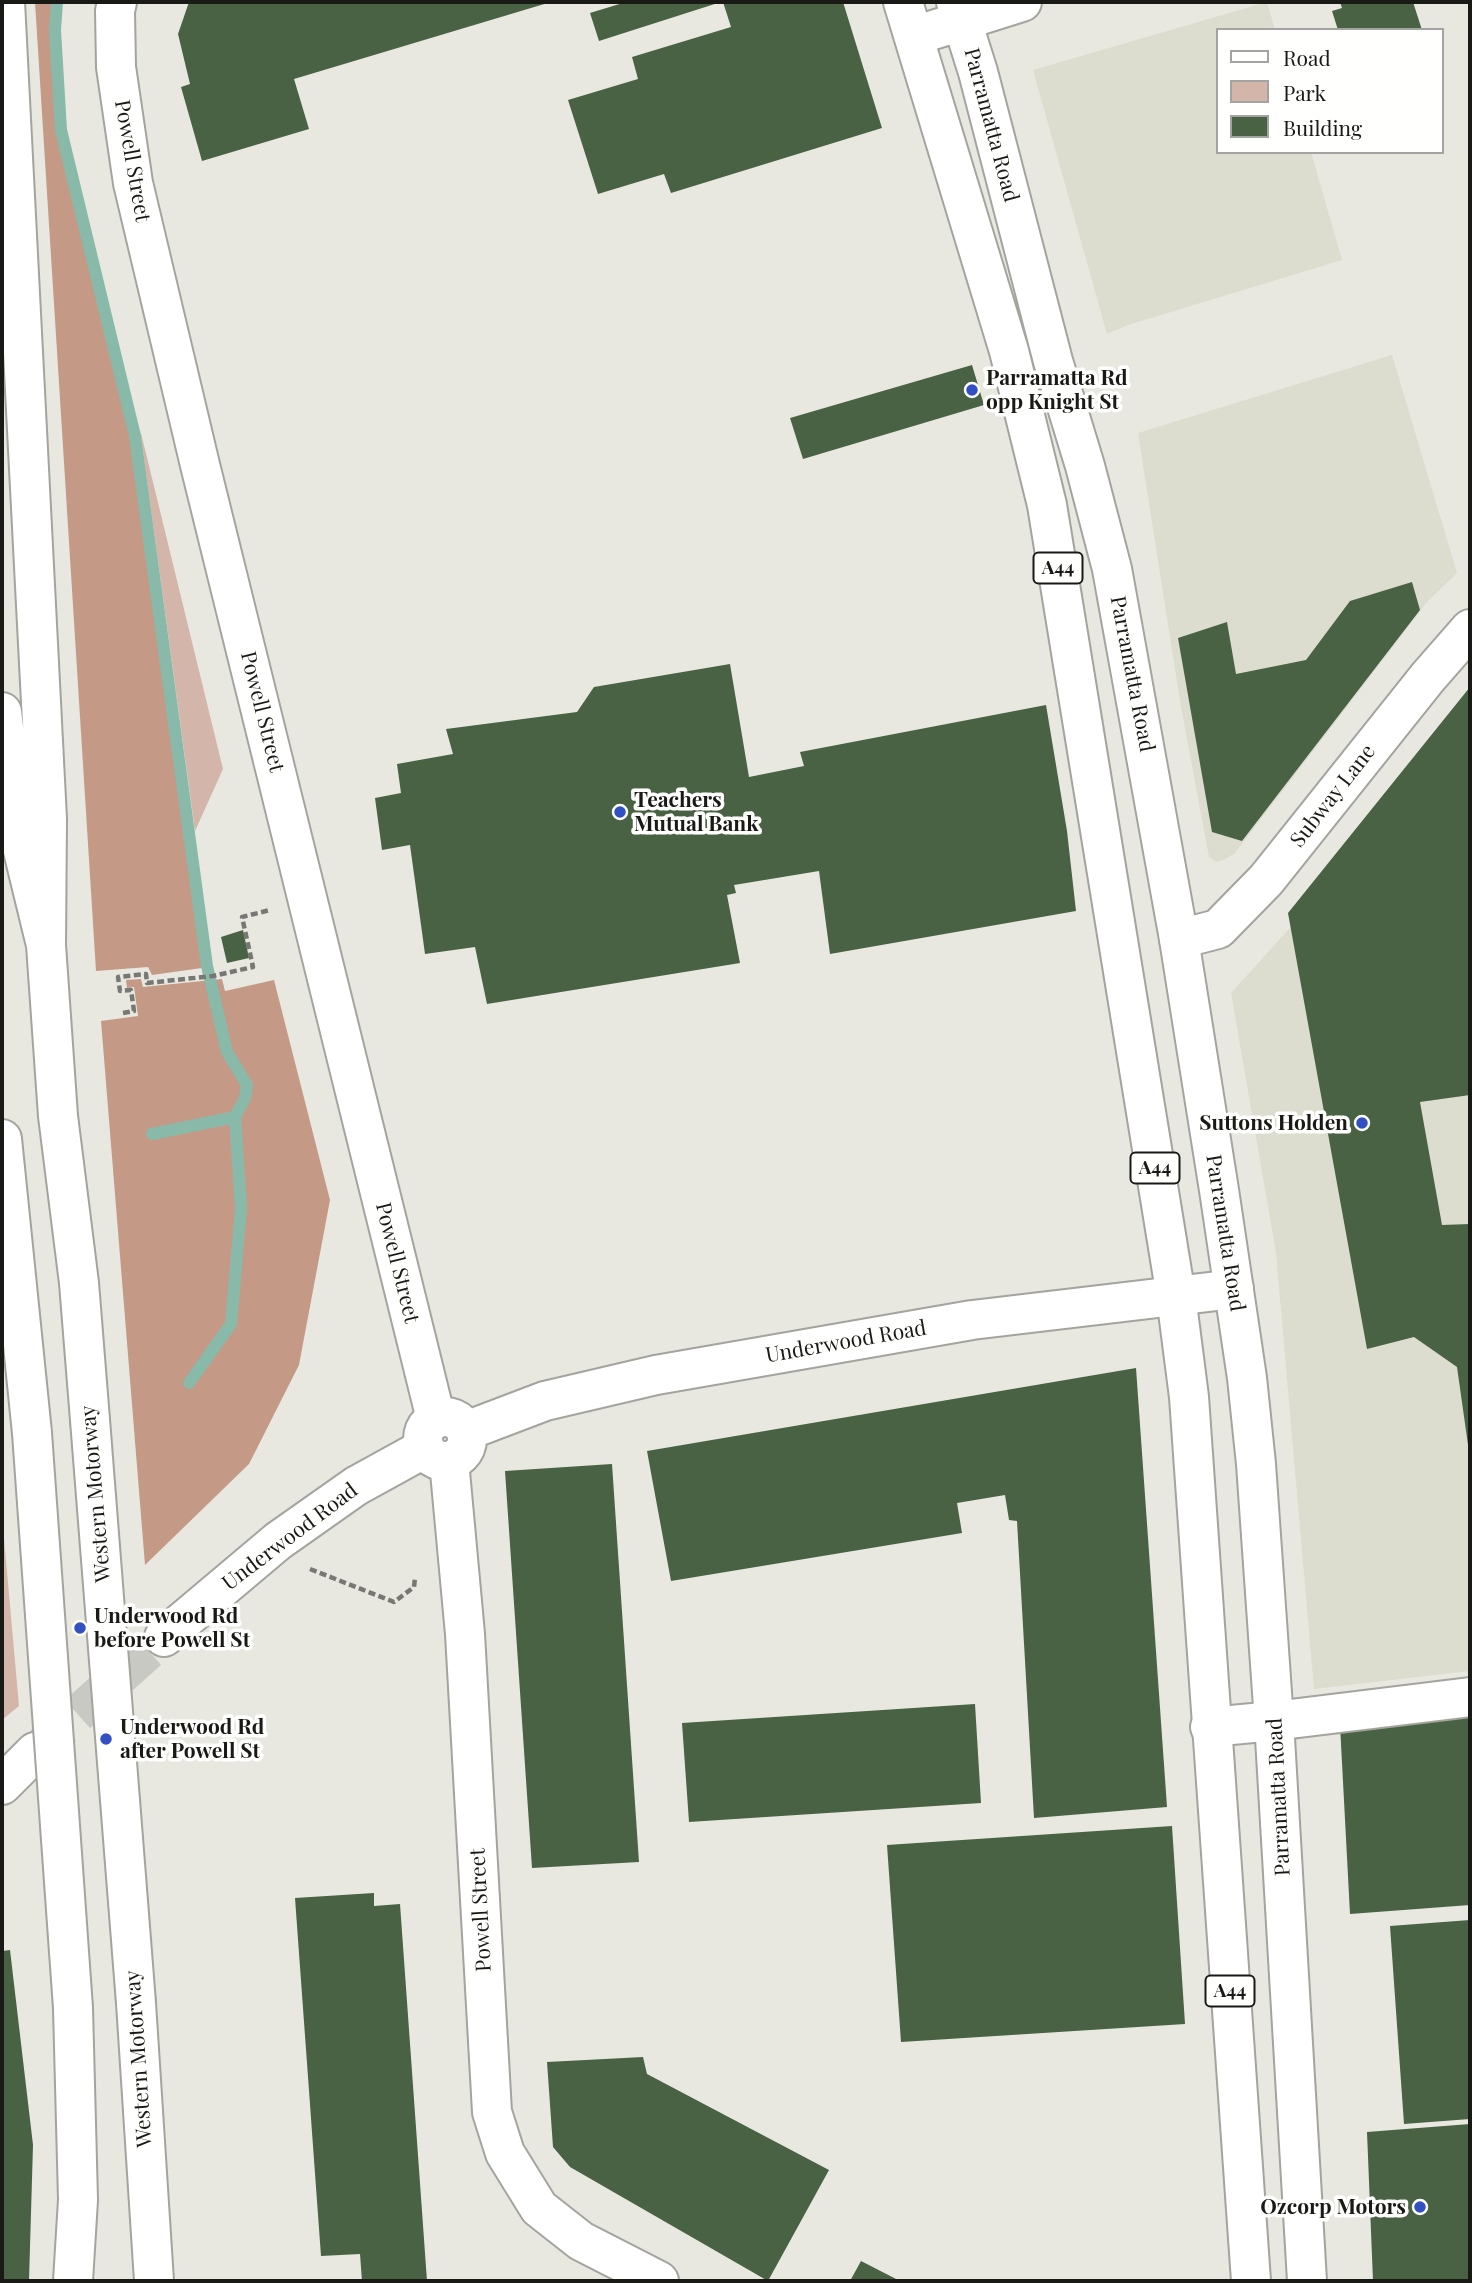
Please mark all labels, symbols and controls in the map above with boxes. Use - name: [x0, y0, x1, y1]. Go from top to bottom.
- legend: [1216, 28, 1444, 154]
- text: Road: [1283, 43, 1331, 71]
- street label: Parramatta Road: [958, 45, 1024, 205]
- text: Park: [1283, 78, 1326, 106]
- street label: Powell Street: [109, 98, 155, 224]
- text: Building: [1283, 113, 1362, 141]
- place label: Parramatta Rd opp Knight St: [986, 365, 1128, 415]
- marker: Parramatta Rd opp Knight St: [964, 382, 980, 398]
- road number: A44: [1034, 552, 1082, 583]
- street label: Parramatta Road: [1105, 594, 1159, 754]
- street label: Powell Street: [235, 649, 289, 775]
- street label: Subway Lane: [1285, 740, 1381, 852]
- place label: Teachers Mutual Bank: [634, 787, 759, 837]
- marker: Teachers Mutual Bank: [612, 804, 628, 820]
- place label: Suttons Holden: [1199, 1110, 1348, 1136]
- marker: Suttons Holden: [1354, 1115, 1370, 1131]
- road number: A44: [1130, 1152, 1180, 1184]
- street label: Parramatta Road: [1200, 1153, 1250, 1313]
- street label: Powell Street: [370, 1200, 424, 1326]
- street label: Underwood Road: [764, 1315, 928, 1369]
- street label: Western Motorway: [76, 1405, 116, 1583]
- street label: Underwood Road: [217, 1478, 363, 1596]
- place label: Underwood Rd before Powell St: [94, 1603, 250, 1653]
- marker: Underwood Rd before Powell St: [72, 1620, 88, 1636]
- place label: Underwood Rd after Powell St: [120, 1714, 264, 1764]
- street label: Parramatta Road: [1262, 1717, 1296, 1877]
- marker: Underwood Rd after Powell St: [98, 1731, 114, 1747]
- street label: Powell Street: [465, 1848, 497, 1972]
- street label: Western Motorway: [120, 1970, 158, 2148]
- road number: A44: [1206, 1976, 1254, 2007]
- place label: Ozcorp Motors: [1260, 2194, 1406, 2220]
- marker: Ozcorp Motors: [1412, 2199, 1428, 2215]

